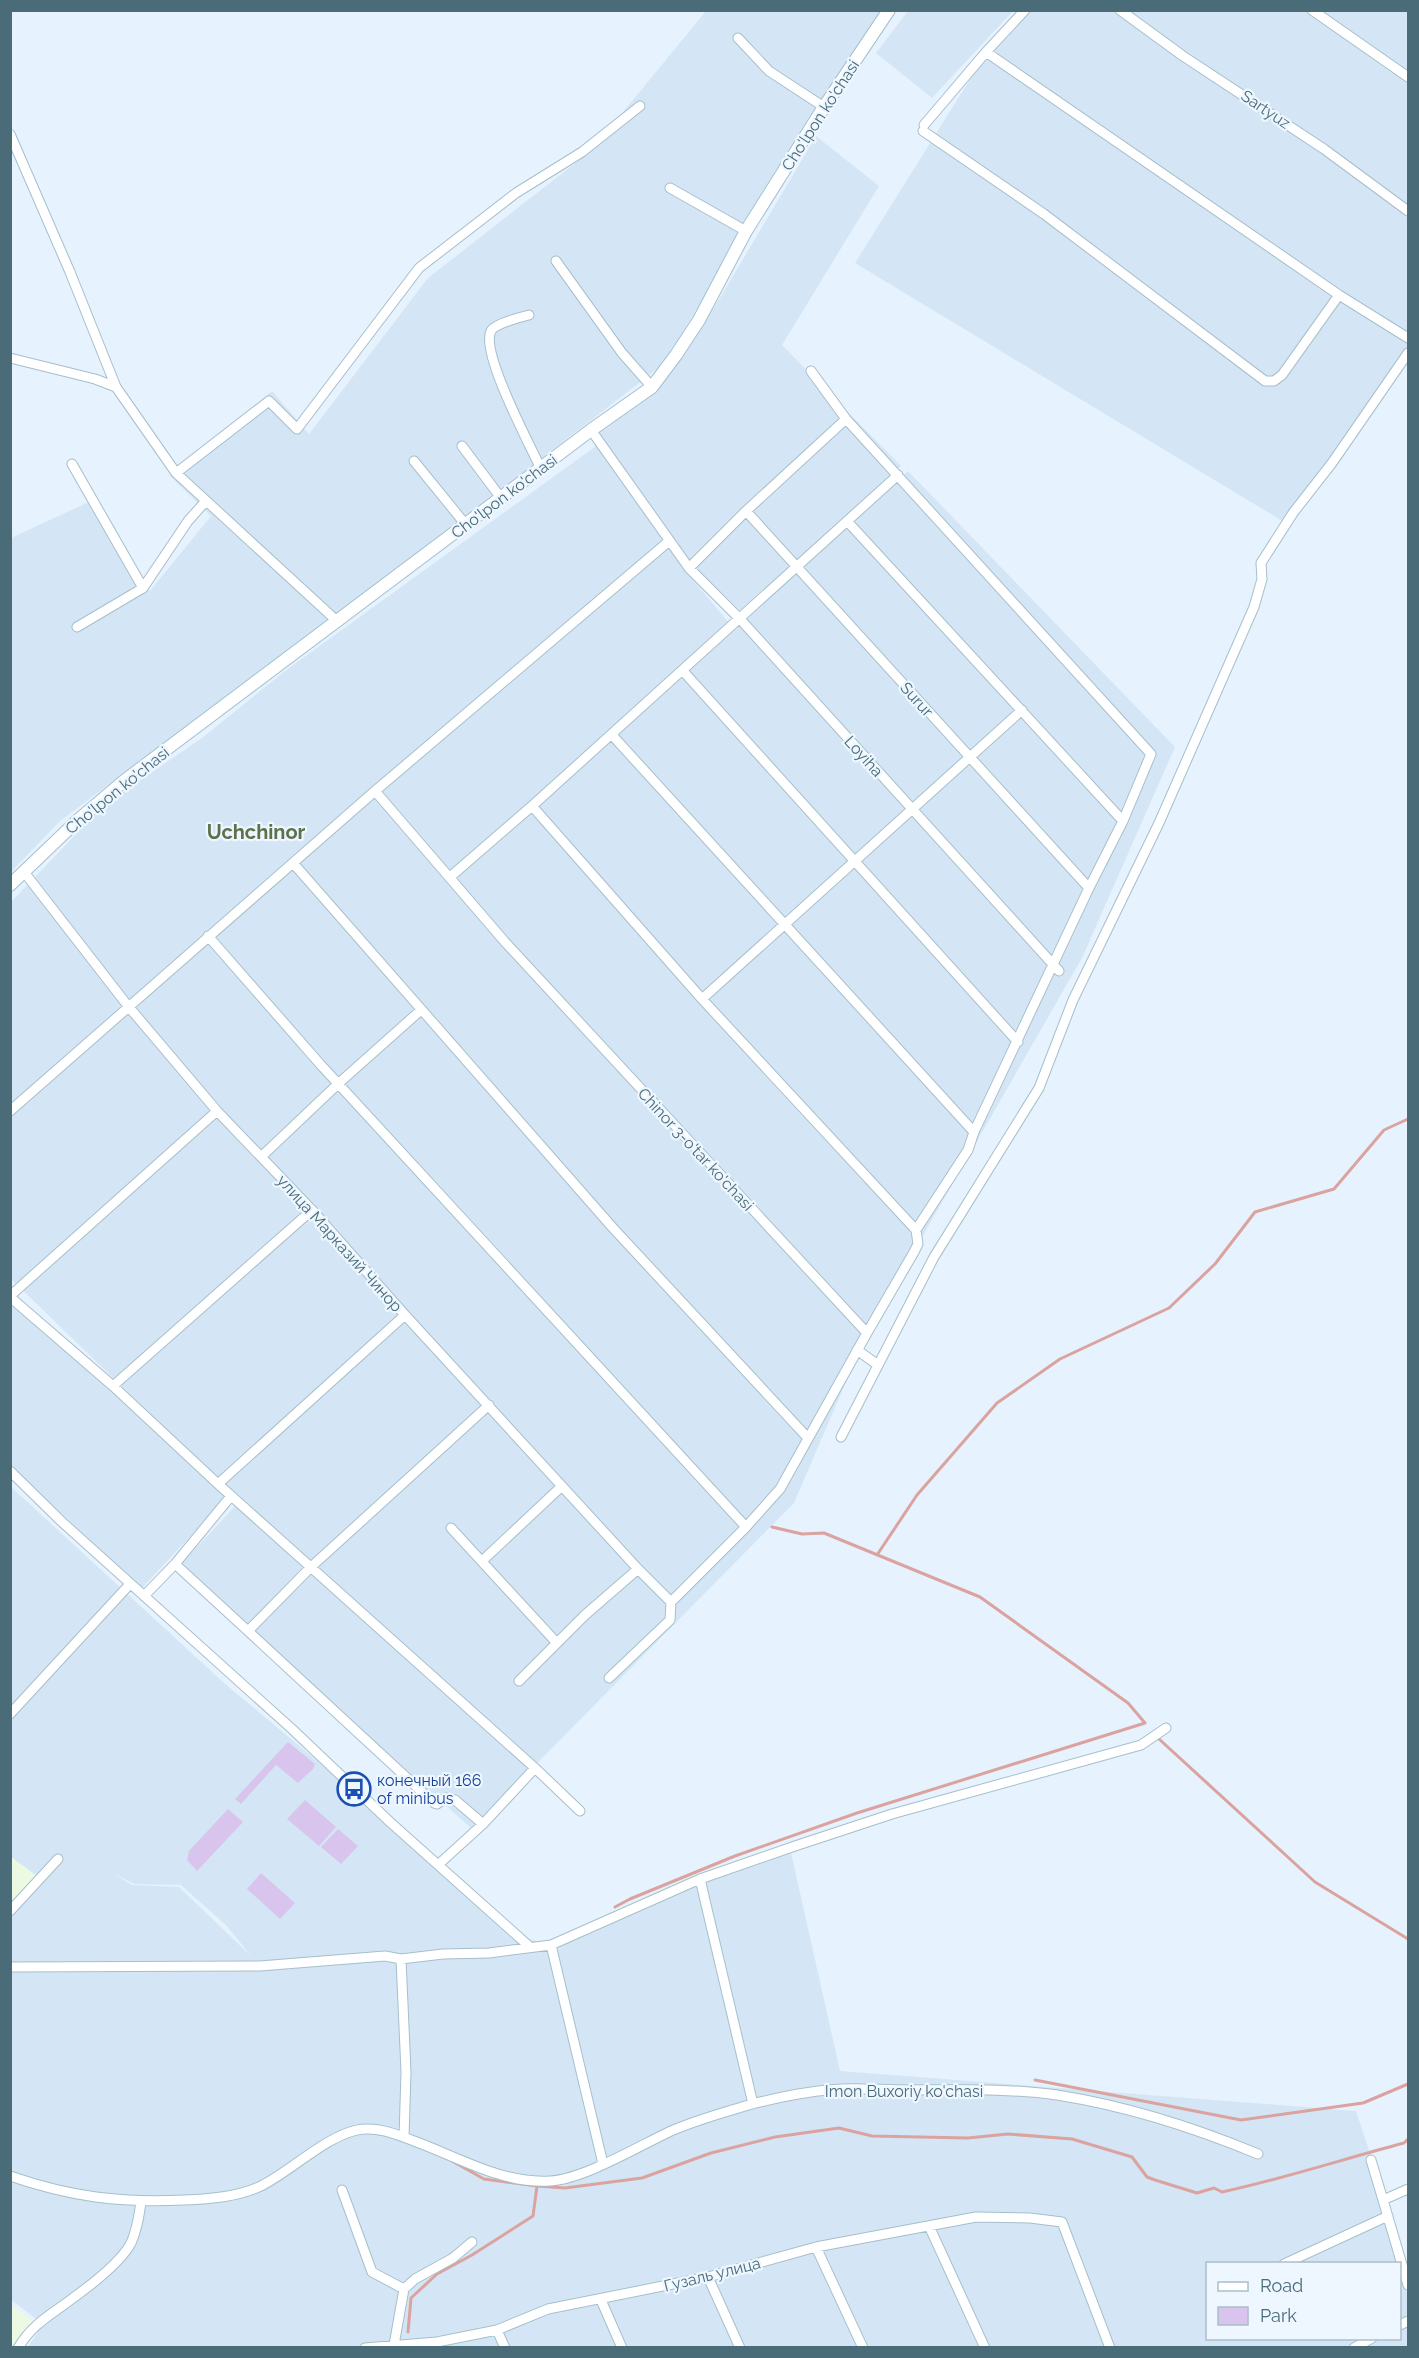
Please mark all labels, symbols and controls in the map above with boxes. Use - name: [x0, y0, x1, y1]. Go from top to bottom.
- street label: Cho'lpon ko'chasi: [778, 56, 863, 174]
- street label: Sartyuz: [1237, 86, 1294, 133]
- street label: Cho'lpon ko'chasi: [448, 450, 561, 542]
- street label: Surur: [896, 678, 937, 721]
- street label: Loyiha: [840, 732, 887, 781]
- street label: Cho'lpon ko'chasi: [62, 743, 173, 838]
- district label: Uchchinor: [207, 820, 306, 844]
- street label: Chinor 3-o'tar ko'chasi: [634, 1084, 758, 1215]
- street label: улица Марказий Чинор: [273, 1171, 406, 1316]
- bus stop icon: конечный 166 of minibus: [336, 1771, 372, 1807]
- place label: конечный 166 of minibus: [377, 1771, 481, 1808]
- street label: Imon Buxoriy ko'chasi: [825, 2082, 983, 2101]
- street label: Гузаль улица: [662, 2253, 762, 2296]
- legend: [1206, 2262, 1401, 2340]
- text: Road: [1260, 2275, 1303, 2296]
- text: Park: [1260, 2305, 1297, 2326]

